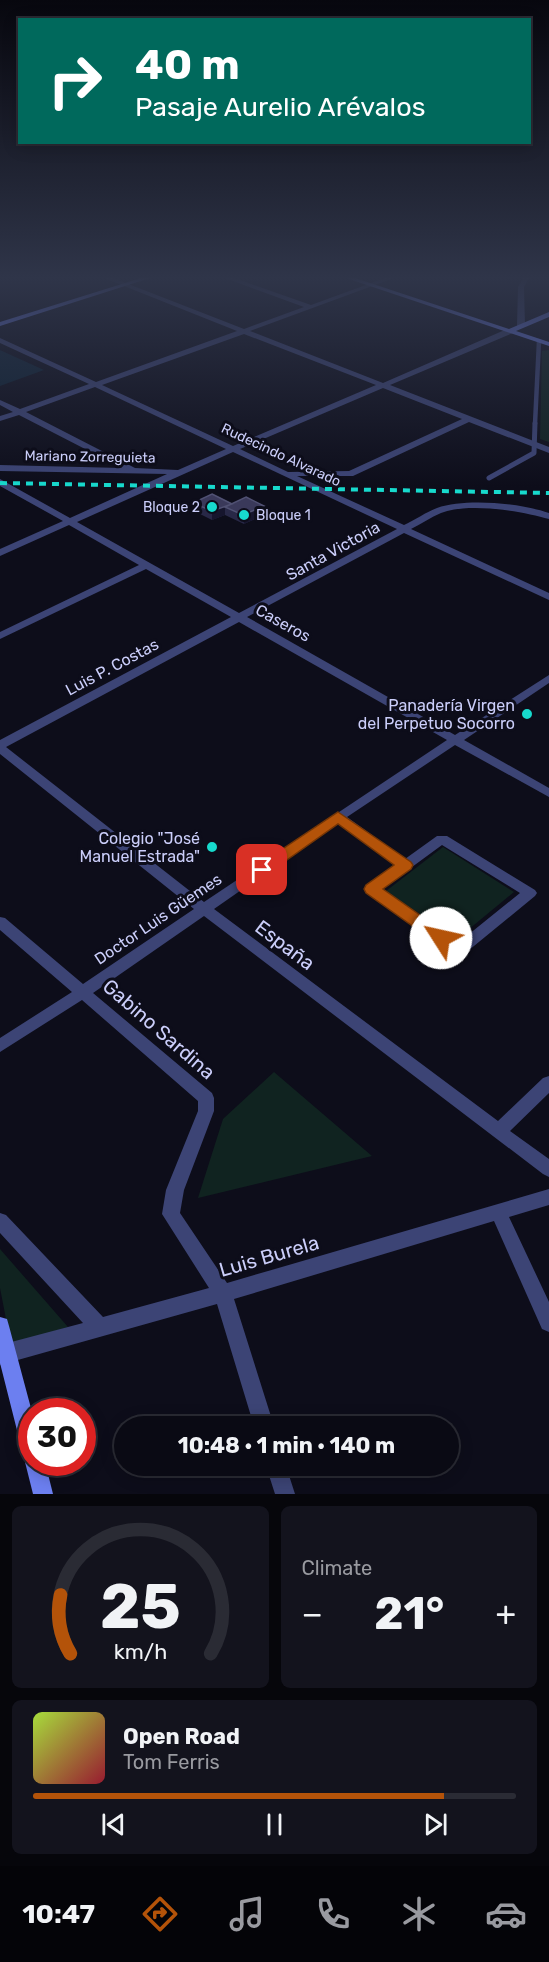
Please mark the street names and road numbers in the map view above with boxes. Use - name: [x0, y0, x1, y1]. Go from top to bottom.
- street label: Rudecindo Alvarado: [218, 420, 344, 490]
- street label: Mariano Zorreguieta: [24, 447, 156, 467]
- street label: Santa Victoria: [283, 517, 383, 585]
- street label: Caseros: [252, 600, 314, 646]
- street label: Luis P. Costas: [62, 635, 162, 699]
- street label: Doctor Luis Güemes: [91, 869, 225, 969]
- street label: España: [250, 915, 320, 975]
- street label: Gabino Sardina: [98, 974, 220, 1084]
- street label: Luis Burela: [216, 1230, 322, 1282]

